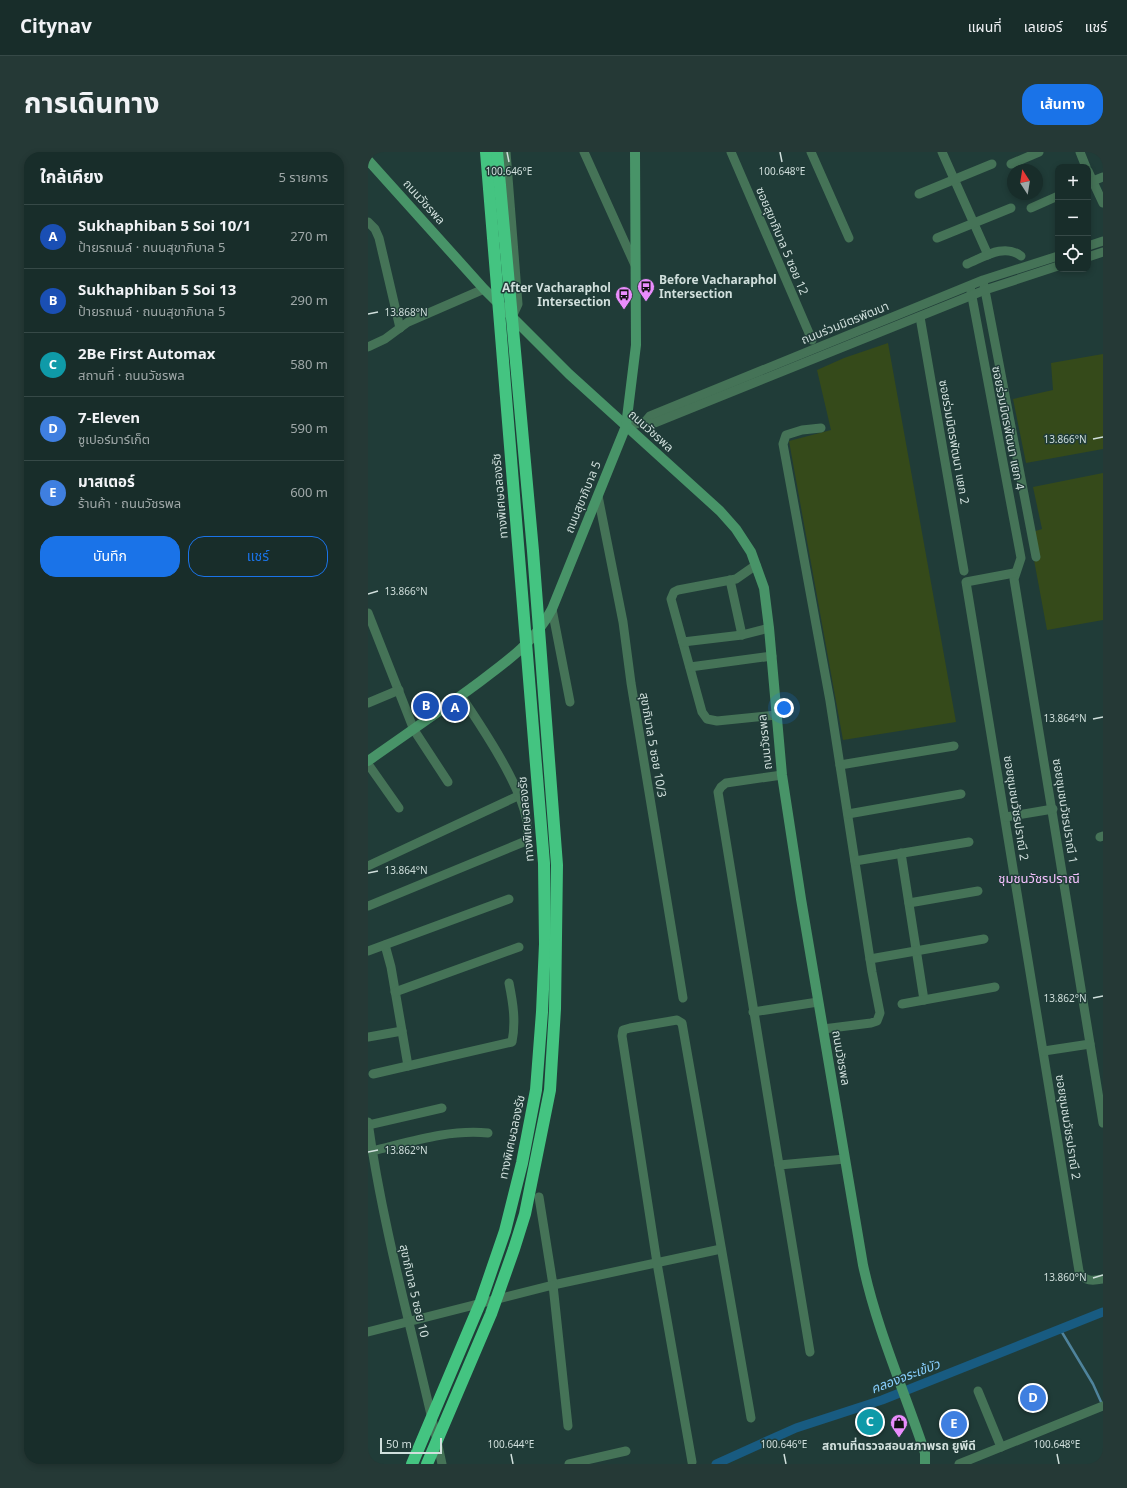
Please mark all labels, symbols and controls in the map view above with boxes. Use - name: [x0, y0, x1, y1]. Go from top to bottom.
- text: Citynav: [20, 13, 92, 42]
- text: แผนที่: [968, 17, 1002, 38]
- text: เลเยอร์: [1024, 17, 1063, 38]
- text: แชร์: [1085, 17, 1107, 38]
- text: การเดินทาง: [24, 83, 159, 126]
- button: เส้นทาง: [1022, 84, 1103, 125]
- text: 100.646°E: [486, 164, 532, 180]
- text: 100.648°E: [759, 164, 805, 180]
- north arrow: [1007, 164, 1043, 200]
- map controls: [1055, 164, 1091, 272]
- button: +: [1055, 164, 1091, 200]
- text: ใกล้เคียง: [40, 165, 103, 191]
- text: 5 รายการ: [278, 168, 328, 188]
- street label: ถนนวัชรพล: [399, 175, 449, 229]
- street label: ซอยสุขาภิบาล 5 ซอย 12: [751, 184, 813, 298]
- button: −: [1055, 200, 1091, 236]
- text: Sukhaphiban 5 Soi 10/1: [78, 215, 251, 238]
- text: A: [49, 227, 57, 247]
- text: 270 m: [290, 227, 328, 247]
- button: locate: [1055, 236, 1091, 272]
- text: ป้ายรถเมล์ · ถนนสุขาภิบาล 5: [78, 238, 225, 258]
- place label: Before Vacharaphol Intersection: [659, 271, 777, 303]
- bus stop icon: Before Vacharaphol Intersection: [636, 277, 656, 302]
- text: Sukhaphiban 5 Soi 13: [78, 279, 236, 302]
- place label: After Vacharaphol Intersection: [502, 279, 611, 311]
- bus stop icon: After Vacharaphol Intersection: [614, 285, 634, 310]
- text: B: [49, 291, 57, 311]
- text: 290 m: [290, 291, 328, 311]
- street label: ถนนร่วมมิตรพัฒนา: [798, 297, 892, 349]
- text: ป้ายรถเมล์ · ถนนสุขาภิบาล 5: [78, 302, 225, 322]
- text: 13.868°N: [384, 305, 428, 321]
- text: 2Be First Automax: [78, 343, 215, 366]
- text: C: [49, 355, 57, 375]
- text: 580 m: [290, 355, 328, 375]
- street label: ซอยร่วมมิตรพัฒนา แยก 4: [987, 364, 1029, 492]
- text: สถานที่ · ถนนวัชรพล: [78, 366, 185, 386]
- street label: ซอยร่วมมิตรพัฒนา แยก 2: [934, 378, 974, 506]
- street label: ถนนวัชรพล: [624, 406, 678, 456]
- text: 7-Eleven: [78, 407, 140, 430]
- text: D: [48, 419, 58, 439]
- text: 590 m: [290, 419, 328, 439]
- text: ซูเปอร์มาร์เก็ต: [78, 430, 150, 450]
- text: 13.866°N: [1043, 432, 1087, 448]
- street label: ทางพิเศษฉลองรัช: [487, 453, 513, 539]
- street label: ถนนสุขาภิบาล 5: [560, 458, 606, 536]
- text: มาสเตอร์: [78, 471, 135, 494]
- text: E: [49, 483, 57, 503]
- text: 600 m: [290, 483, 328, 503]
- text: ร้านค้า · ถนนวัชรพล: [78, 494, 181, 514]
- button: บันทึก: [40, 536, 180, 577]
- button: แชร์: [188, 536, 328, 577]
- text: 13.866°N: [384, 584, 428, 600]
- pin: B: [413, 691, 439, 721]
- street label: สุขาภิบาล 5 ซอย 10/3: [635, 691, 671, 799]
- pin: A: [442, 693, 468, 723]
- your location: [774, 698, 794, 718]
- text: 13.864°N: [1043, 711, 1087, 727]
- street label: ถนนวัชรพล: [753, 713, 777, 771]
- street label: ซอยชุมชนวัชรปราณี 2: [999, 754, 1033, 862]
- street label: ซอยชุมชนวัชรปราณี 1: [1048, 757, 1082, 865]
- street label: ทางพิเศษฉลองรัช: [513, 776, 539, 862]
- text: 13.864°N: [384, 863, 428, 879]
- district label: ชุมชนวัชรปราณี: [998, 869, 1080, 889]
- text: 13.862°N: [1043, 991, 1087, 1007]
- street label: ถนนวัชรพล: [827, 1029, 855, 1087]
- street label: ซอยชุมชนวัชรปราณี 2: [1051, 1073, 1085, 1181]
- street label: ทางพิเศษฉลองรัช: [494, 1093, 530, 1181]
- text: 13.862°N: [384, 1143, 428, 1159]
- street label: สุขาภิบาล 5 ซอย 10: [395, 1243, 434, 1340]
- text: 13.860°N: [1043, 1270, 1087, 1286]
- water label: คลองจระเข้บัว: [868, 1354, 943, 1399]
- pin: D: [1020, 1383, 1046, 1413]
- pin: C: [857, 1407, 883, 1437]
- pin: E: [941, 1409, 967, 1439]
- shop icon: สถานที่ตรวจสอบสภาพรถ ยูพีดี: [889, 1413, 909, 1438]
- scale bar: [380, 1436, 442, 1455]
- text: 50 m: [386, 1436, 412, 1453]
- text: 100.644°E: [488, 1437, 534, 1453]
- text: 100.646°E: [761, 1437, 807, 1453]
- place label: สถานที่ตรวจสอบสภาพรถ ยูพีดี: [822, 1437, 976, 1455]
- text: 100.648°E: [1034, 1437, 1080, 1453]

